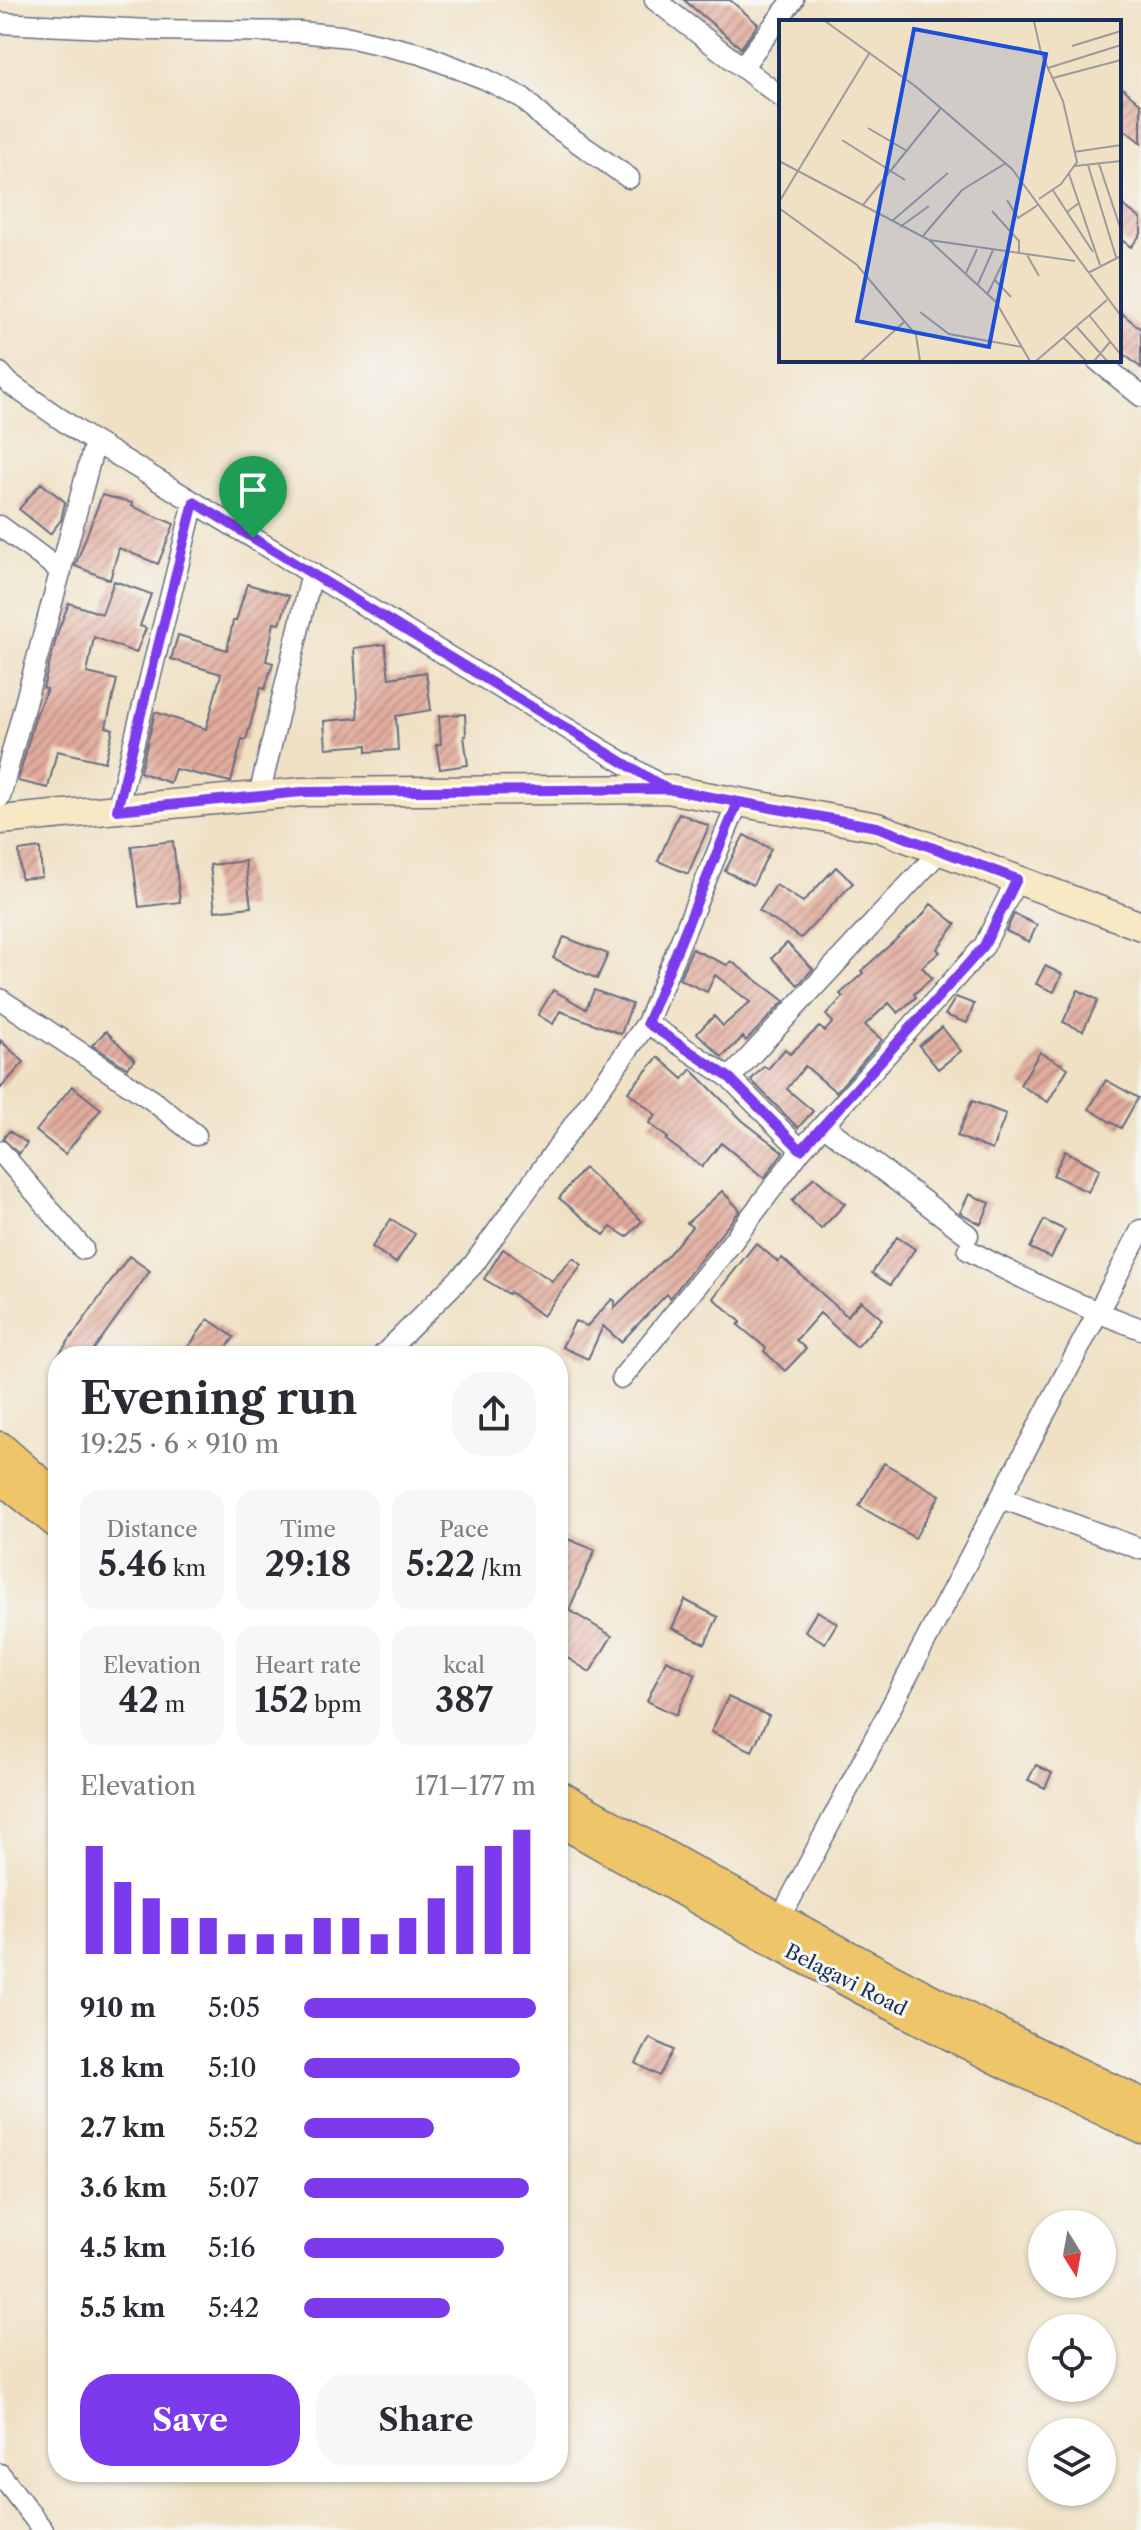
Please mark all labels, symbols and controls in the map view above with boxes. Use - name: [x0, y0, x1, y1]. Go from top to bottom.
- inset map: [779, 20, 1121, 362]
- pin: [219, 456, 287, 538]
- icon: arrive: [231, 468, 275, 512]
- text: Evening run: [80, 1371, 357, 1425]
- button: share: [452, 1372, 536, 1456]
- text: 19:25 · 6 × 910 m: [80, 1428, 279, 1460]
- text: Distance: [106, 1516, 198, 1543]
- text: Time: [280, 1516, 336, 1543]
- text: Pace: [439, 1516, 489, 1543]
- text: 5.46: [98, 1543, 167, 1585]
- text: 29:18: [265, 1543, 351, 1585]
- text: 5:22: [406, 1543, 475, 1585]
- text: km: [167, 1555, 206, 1582]
- text: /km: [475, 1555, 522, 1582]
- text: Elevation: [103, 1652, 201, 1679]
- text: Heart rate: [255, 1652, 361, 1679]
- text: kcal: [443, 1652, 485, 1679]
- text: 42: [119, 1679, 159, 1721]
- text: 152: [254, 1679, 308, 1721]
- text: 387: [435, 1679, 493, 1721]
- text: m: [159, 1691, 185, 1718]
- text: bpm: [308, 1691, 362, 1718]
- text: Elevation: [80, 1770, 196, 1802]
- text: 171–177 m: [415, 1770, 536, 1802]
- street label: Belagavi Road: [781, 1939, 911, 2021]
- text: 910 m: [80, 1992, 156, 2024]
- text: 5:05: [208, 1992, 260, 2024]
- text: 1.8 km: [80, 2052, 164, 2084]
- text: 5:10: [208, 2052, 257, 2084]
- text: 2.7 km: [80, 2112, 165, 2144]
- text: 5:52: [208, 2112, 258, 2144]
- text: 3.6 km: [80, 2172, 167, 2204]
- text: 5:07: [208, 2172, 259, 2204]
- north arrow: [1028, 2210, 1116, 2298]
- map controls: [1028, 2210, 1116, 2506]
- text: 4.5 km: [80, 2232, 167, 2264]
- text: 5:16: [208, 2232, 256, 2264]
- text: 5.5 km: [80, 2292, 165, 2324]
- text: 5:42: [208, 2292, 259, 2324]
- button: locate: [1028, 2314, 1116, 2402]
- button: Save: [80, 2374, 300, 2466]
- button: Share: [316, 2374, 536, 2466]
- button: layers: [1028, 2418, 1116, 2506]

